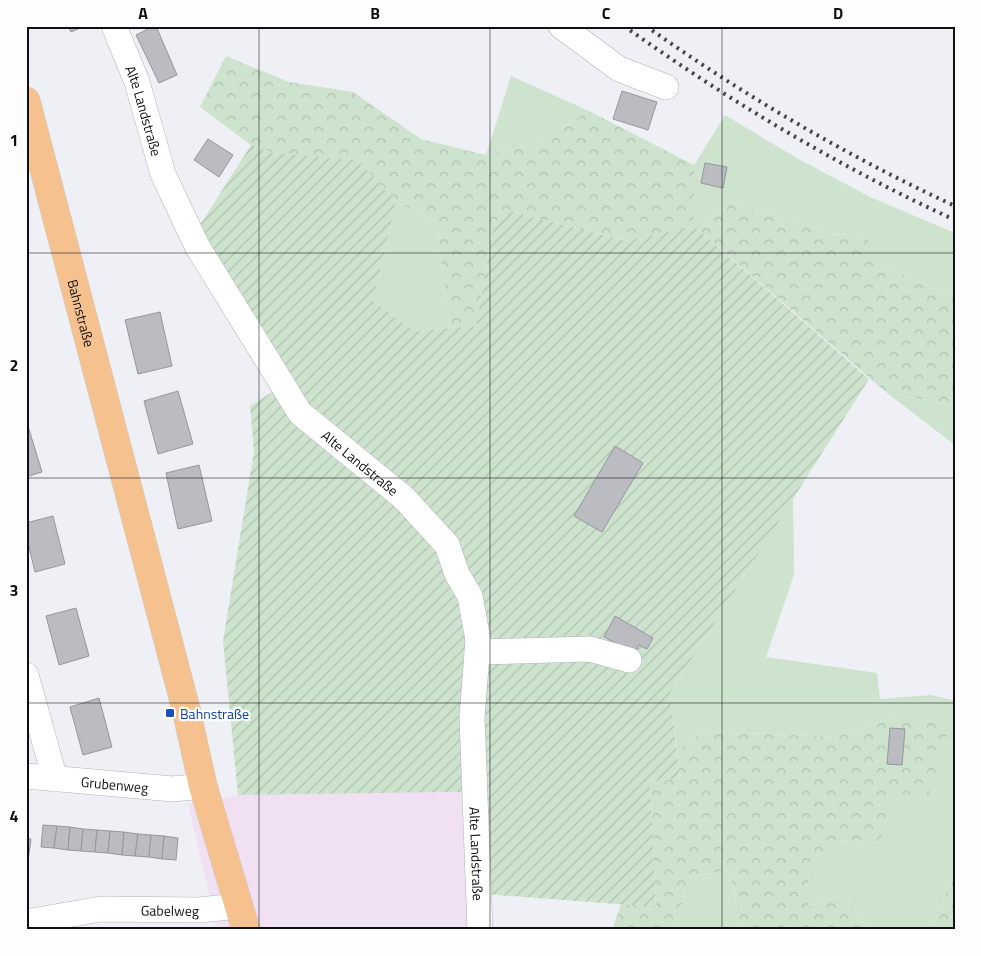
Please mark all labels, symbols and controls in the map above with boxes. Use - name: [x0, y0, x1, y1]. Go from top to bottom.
- text: A: [138, 1, 148, 25]
- text: B: [370, 1, 380, 25]
- text: C: [602, 1, 611, 25]
- text: D: [833, 1, 843, 25]
- street label: Alte Landstraße: [121, 62, 168, 158]
- text: 1: [10, 128, 18, 152]
- street label: Bahnstraße: [63, 277, 101, 349]
- text: 2: [10, 353, 18, 377]
- street label: Alte Landstraße: [317, 425, 403, 500]
- text: 3: [10, 578, 18, 602]
- place label: Bahnstraße: [180, 703, 249, 724]
- marker: Bahnstraße: [164, 707, 176, 719]
- street label: Grubenweg: [80, 770, 149, 797]
- text: 4: [10, 804, 19, 828]
- street label: Alte Landstraße: [465, 806, 489, 901]
- street label: Gabelweg: [141, 899, 199, 920]

